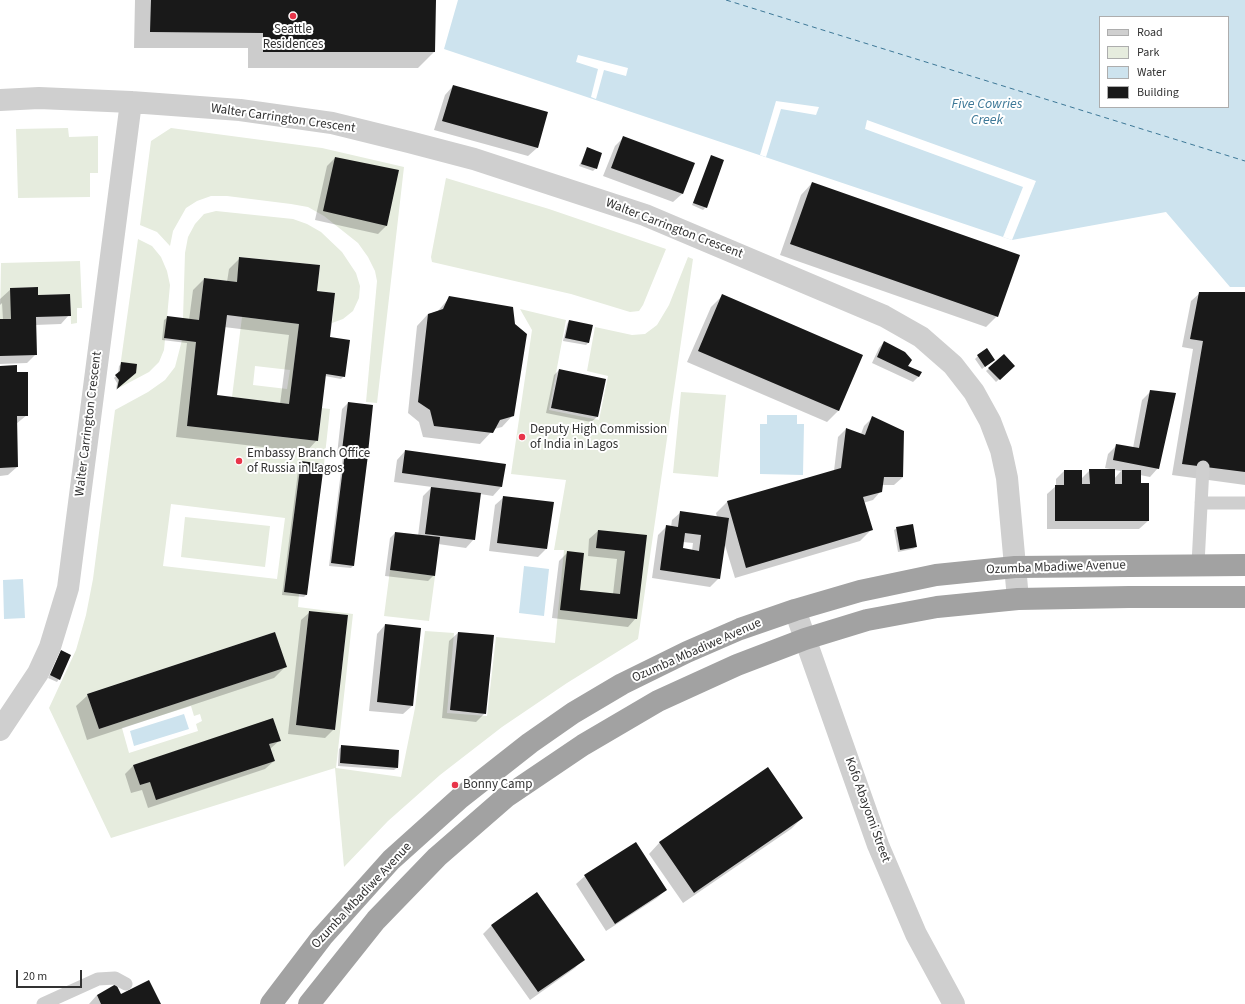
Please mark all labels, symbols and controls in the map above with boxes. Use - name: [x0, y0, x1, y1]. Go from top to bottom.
- marker: Seattle Residences: [288, 11, 298, 21]
- legend: [1099, 16, 1229, 108]
- place label: Seattle Residences: [263, 22, 323, 53]
- text: Road: [1137, 24, 1163, 41]
- text: Park: [1137, 44, 1159, 61]
- text: Water: [1137, 64, 1166, 81]
- text: Building: [1137, 84, 1179, 101]
- water label: Five Cowries Creek: [952, 97, 1022, 130]
- street label: Walter Carrington Crescent: [210, 101, 356, 137]
- street label: Walter Carrington Crescent: [603, 196, 745, 262]
- street label: Walter Carrington Crescent: [72, 351, 106, 497]
- place label: Deputy High Commission of India in Lagos: [530, 422, 667, 453]
- marker: Deputy High Commission of India in Lagos: [517, 432, 527, 442]
- place label: Embassy Branch Office of Russia in Lagos: [247, 446, 370, 477]
- marker: Embassy Branch Office of Russia in Lagos: [234, 456, 244, 466]
- street label: Ozumba Mbadiwe Avenue: [986, 558, 1126, 578]
- street label: Ozumba Mbadiwe Avenue: [630, 615, 764, 687]
- street label: Kofo Abayomi Street: [841, 755, 893, 865]
- place label: Bonny Camp: [463, 777, 533, 793]
- marker: Bonny Camp: [450, 780, 460, 790]
- street label: Ozumba Mbadiwe Avenue: [309, 840, 415, 952]
- scale bar: [18, 962, 84, 988]
- text: 20 m: [23, 968, 47, 985]

